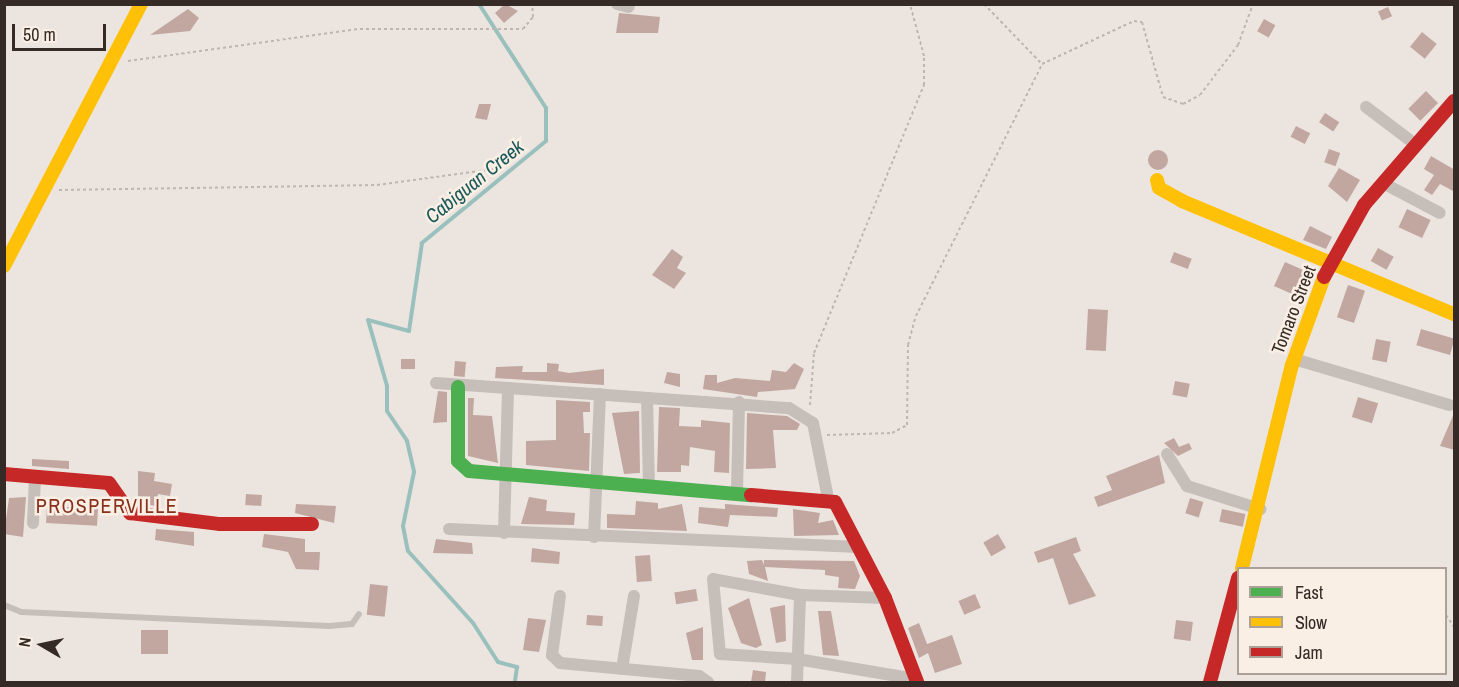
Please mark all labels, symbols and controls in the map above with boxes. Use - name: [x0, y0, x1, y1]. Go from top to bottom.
- scale bar: [15, 12, 110, 50]
- text: 50 m: [23, 22, 56, 47]
- water label: Cabiguan Creek: [420, 134, 528, 228]
- street label: Tomaro Street: [1267, 263, 1321, 357]
- district label: PROSPERVILLE: [36, 493, 178, 517]
- legend: [1237, 567, 1447, 675]
- text: Fast: [1295, 580, 1323, 605]
- text: Slow: [1295, 610, 1327, 635]
- north arrow: [12, 615, 72, 675]
- text: N: [13, 636, 36, 649]
- text: Jam: [1295, 640, 1323, 665]

